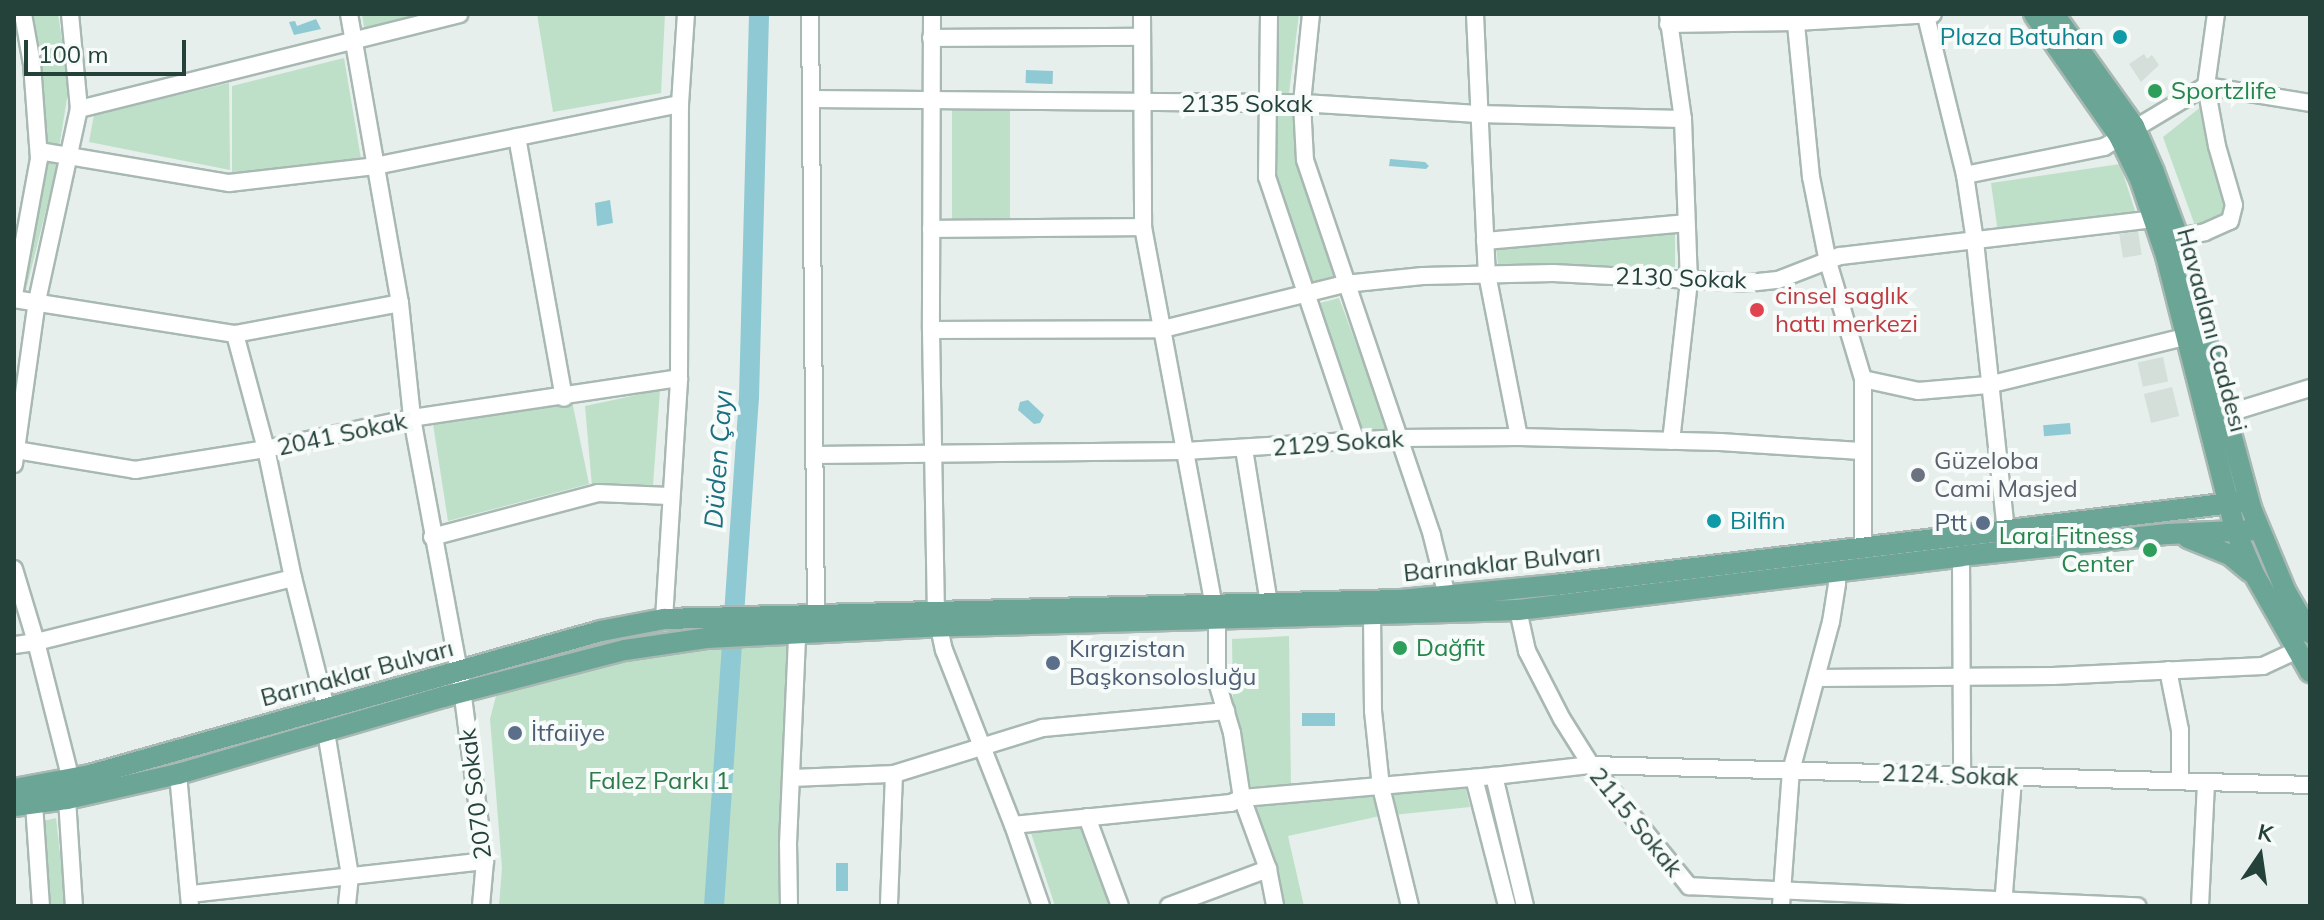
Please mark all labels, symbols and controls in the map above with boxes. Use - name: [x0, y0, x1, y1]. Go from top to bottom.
- place label: Plaza Batuhan: [1940, 23, 2104, 51]
- scale bar: [28, 24, 190, 74]
- marker: Plaza Batuhan: [2111, 28, 2129, 46]
- text: 100 m: [38, 39, 109, 69]
- place label: Sportzlife: [2171, 77, 2277, 105]
- marker: Sportzlife: [2146, 82, 2164, 100]
- street label: 2135 Sokak: [1181, 90, 1313, 118]
- street label: Havaalanı Caddesi: [2171, 225, 2253, 435]
- street label: 2130 Sokak: [1615, 261, 1747, 295]
- place label: cinsel saglık hattı merkezi: [1775, 282, 1918, 338]
- marker: cinsel saglık hattı merkezi: [1746, 299, 1768, 321]
- water label: Düden Çayı: [698, 389, 738, 529]
- street label: 2041 Sokak: [275, 406, 409, 462]
- street label: 2129 Sokak: [1271, 424, 1405, 462]
- place label: Güzeloba Cami Masjed: [1934, 447, 2078, 503]
- marker: Güzeloba Cami Masjed: [1909, 466, 1927, 484]
- place label: Bilfin: [1730, 507, 1786, 535]
- place label: Ptt: [1935, 509, 1967, 537]
- marker: Bilfin: [1705, 512, 1723, 530]
- marker: Ptt: [1974, 514, 1992, 532]
- place label: Lara Fitness Center: [1999, 522, 2134, 578]
- street label: Barınaklar Bulvarı: [1402, 538, 1602, 588]
- marker: Lara Fitness Center: [2141, 541, 2159, 559]
- street label: Barınaklar Bulvarı: [258, 633, 456, 713]
- place label: Dağfit: [1416, 634, 1485, 662]
- place label: Kırgızistan Başkonsolosluğu: [1069, 635, 1256, 691]
- marker: Dağfit: [1391, 639, 1409, 657]
- marker: Kırgızistan Başkonsolosluğu: [1044, 654, 1062, 672]
- place label: İtfaiiye: [531, 719, 605, 747]
- marker: İtfaiiye: [506, 724, 524, 742]
- street label: 2070 Sokak: [453, 727, 497, 861]
- street label: 2124. Sokak: [1881, 758, 2019, 792]
- street label: 2115 Sokak: [1583, 762, 1689, 882]
- park label: Falez Parkı 1: [588, 767, 730, 795]
- north arrow: [2220, 816, 2300, 896]
- text: K: [2255, 817, 2276, 848]

